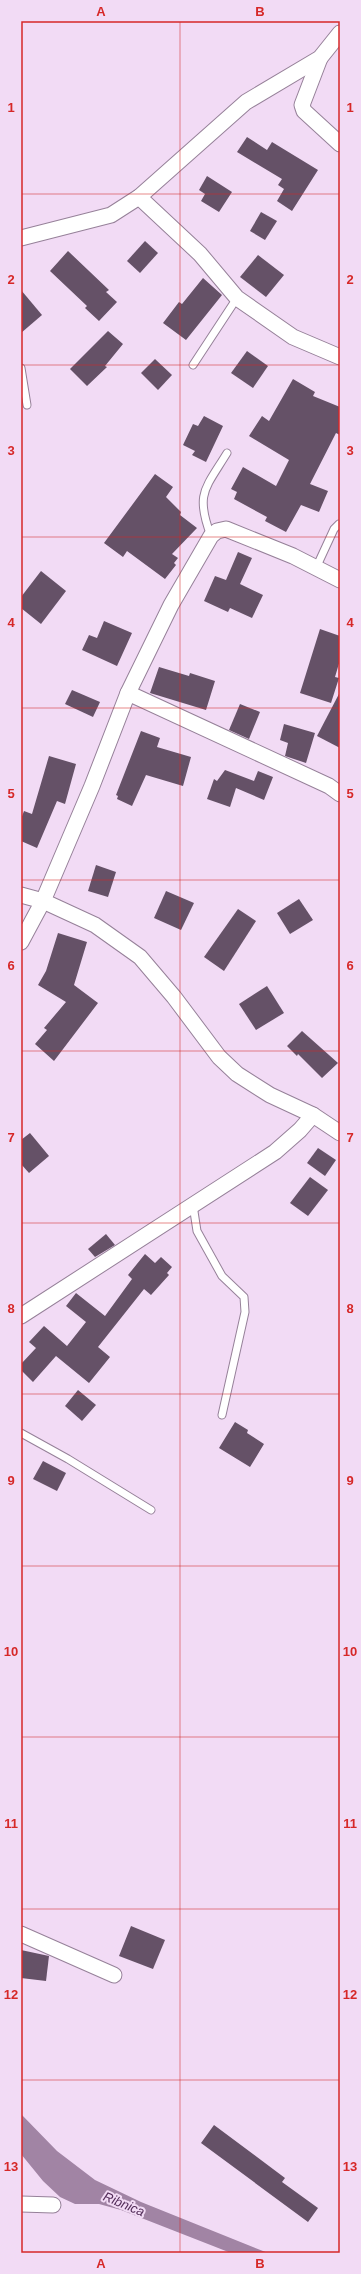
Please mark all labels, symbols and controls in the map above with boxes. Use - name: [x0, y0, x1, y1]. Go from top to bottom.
- text: A: [96, 4, 106, 19]
- text: B: [255, 4, 265, 19]
- text: 1: [7, 100, 15, 115]
- text: 1: [346, 100, 354, 115]
- text: 2: [7, 272, 15, 287]
- text: 2: [346, 272, 354, 287]
- text: 3: [7, 443, 15, 458]
- text: 3: [346, 443, 354, 458]
- text: 4: [7, 615, 15, 630]
- text: 4: [346, 615, 354, 630]
- text: 5: [7, 786, 15, 801]
- text: 5: [346, 786, 354, 801]
- text: 6: [7, 958, 15, 973]
- text: 6: [346, 958, 354, 973]
- text: 7: [7, 1130, 15, 1145]
- text: 7: [346, 1130, 354, 1145]
- text: 8: [7, 1301, 15, 1316]
- text: 8: [346, 1301, 354, 1316]
- text: 9: [7, 1473, 15, 1488]
- text: 9: [346, 1473, 354, 1488]
- text: 10: [4, 1644, 18, 1659]
- text: 10: [343, 1644, 357, 1659]
- text: 11: [4, 1816, 18, 1831]
- text: 11: [343, 1816, 357, 1831]
- text: 12: [4, 1987, 18, 2002]
- text: 12: [343, 1987, 357, 2002]
- text: 13: [4, 2159, 18, 2174]
- text: 13: [343, 2159, 357, 2174]
- water label: Ribnica: [101, 2189, 147, 2219]
- text: A: [96, 2256, 106, 2271]
- text: B: [255, 2256, 265, 2271]

